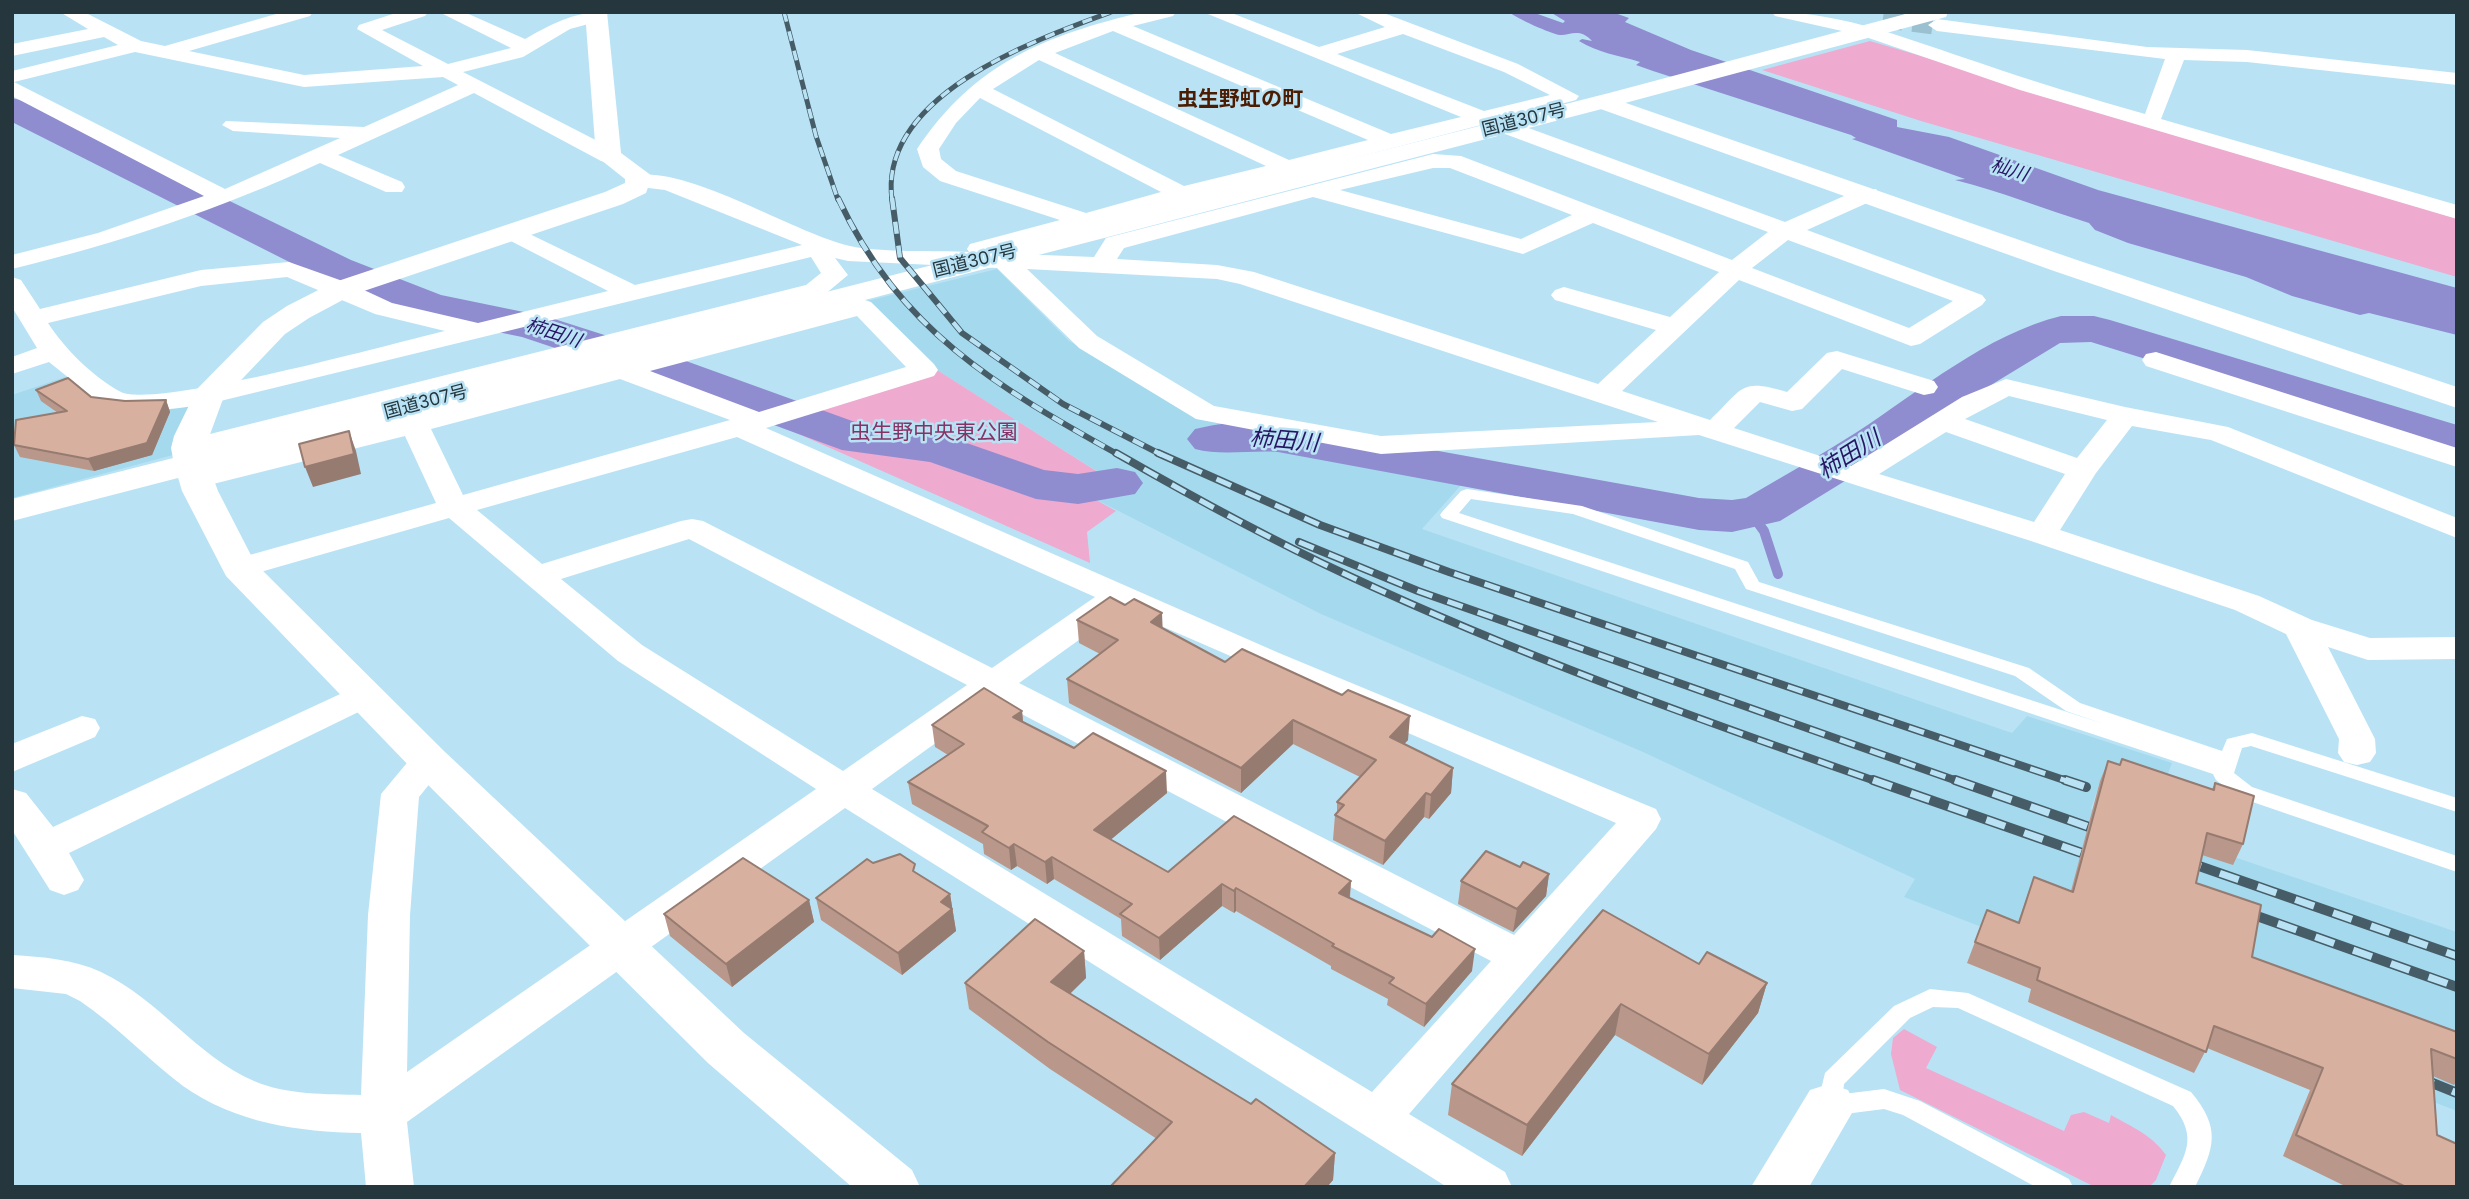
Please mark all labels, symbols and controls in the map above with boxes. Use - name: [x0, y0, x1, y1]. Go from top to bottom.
- district label: 虫生野虹の町: [1177, 88, 1303, 114]
- street label: 国道307号: [1480, 100, 1568, 142]
- water label: 杣川: [1987, 155, 2031, 187]
- street label: 国道307号: [931, 241, 1019, 283]
- water label: 柿田川: [522, 314, 584, 354]
- street label: 国道307号: [382, 381, 470, 425]
- park label: 虫生野中央東公園: [850, 421, 1018, 447]
- water label: 柿田川: [1248, 425, 1320, 459]
- water label: 柿田川: [1813, 426, 1887, 486]

